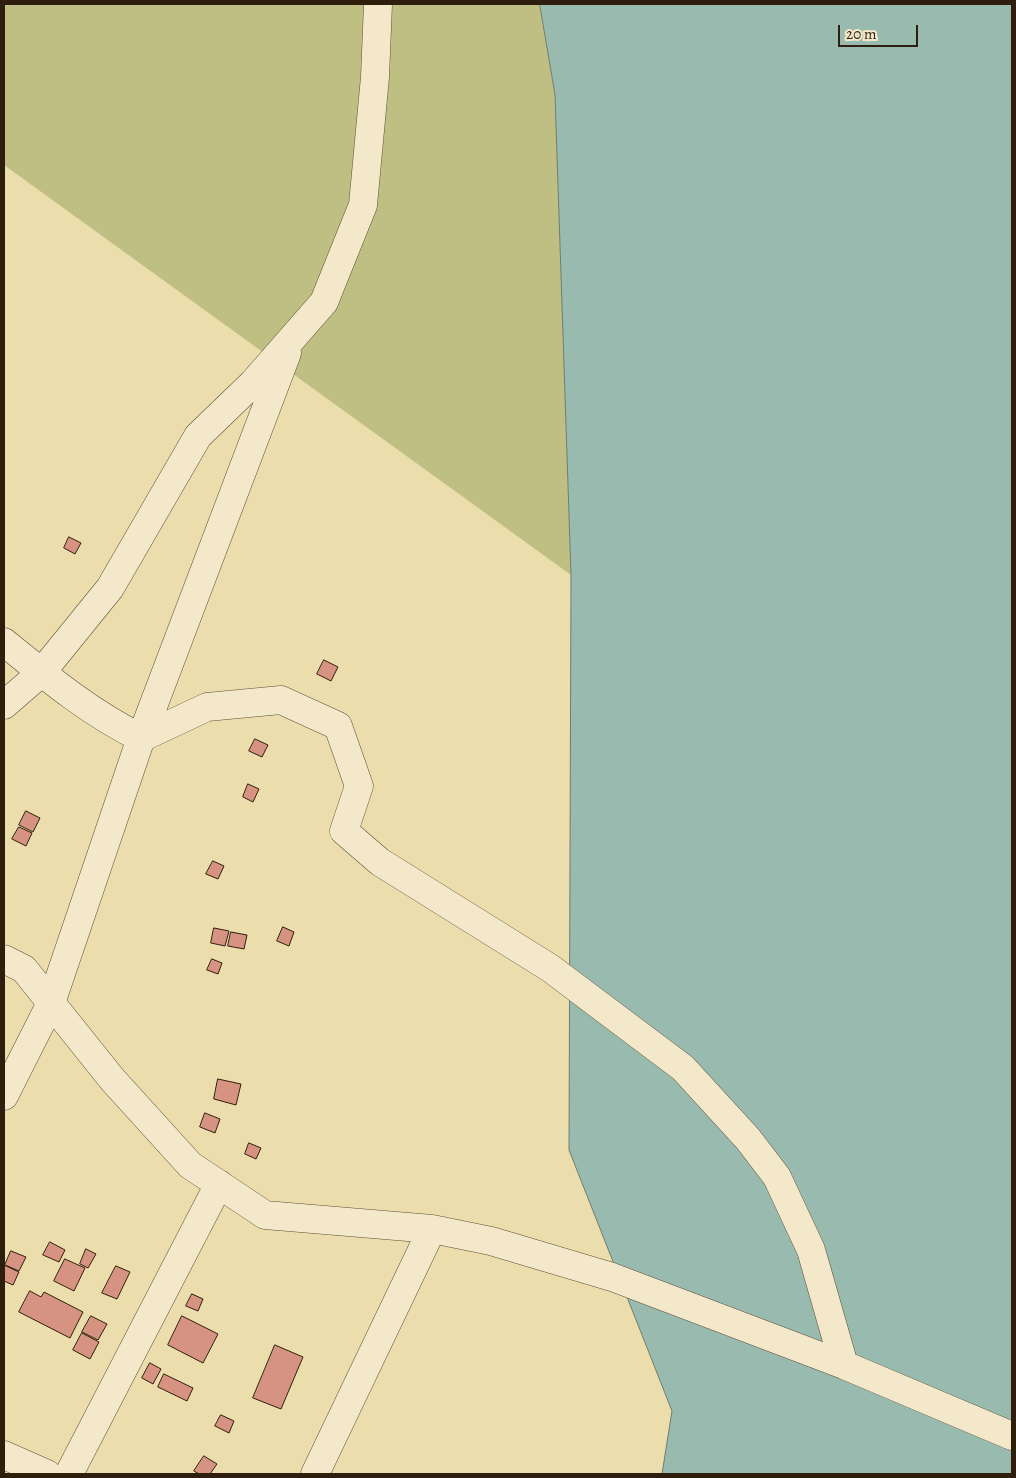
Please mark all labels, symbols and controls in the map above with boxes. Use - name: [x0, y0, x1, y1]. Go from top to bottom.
- scale bar: [841, 15, 921, 47]
- text: 20 m: [846, 24, 877, 44]

